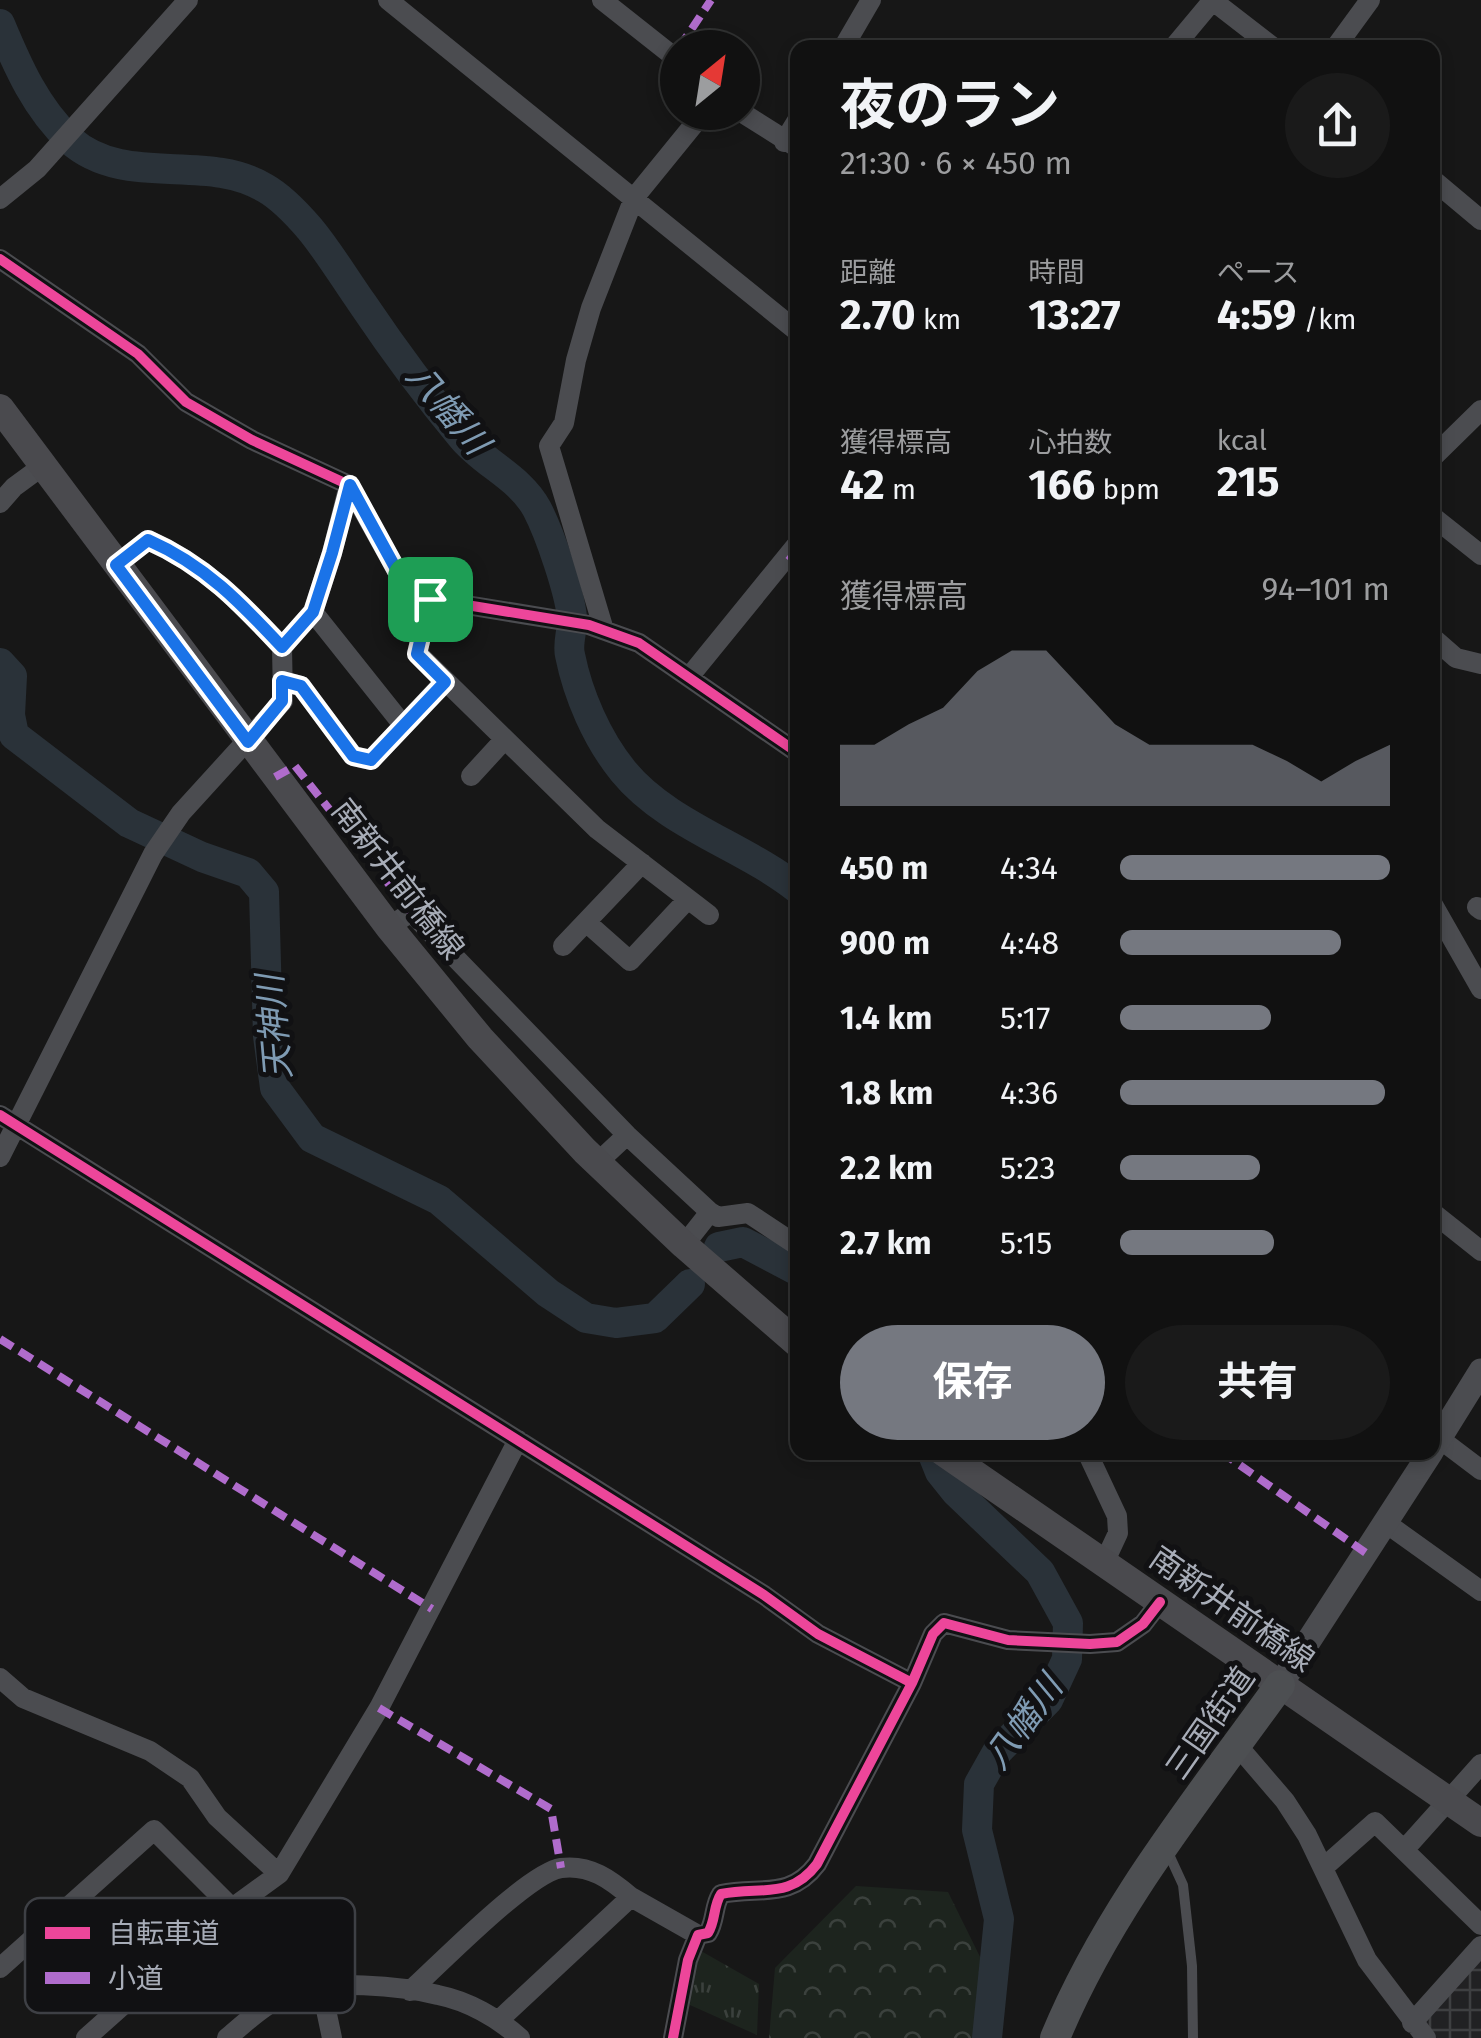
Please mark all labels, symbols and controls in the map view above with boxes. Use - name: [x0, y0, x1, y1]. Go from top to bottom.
- north arrow: [660, 30, 760, 130]
- map controls: [660, 30, 760, 130]
- text: 夜のラン: [840, 73, 1060, 139]
- button: share: [1285, 73, 1390, 178]
- text: 21:30 · 6 × 450 m: [840, 144, 1072, 182]
- text: 距離: [840, 256, 896, 289]
- text: 時間: [1028, 256, 1084, 289]
- text: ペース: [1217, 256, 1299, 289]
- text: 2.70: [840, 290, 916, 340]
- text: 13:27: [1028, 290, 1121, 340]
- text: 4:59: [1217, 290, 1296, 340]
- text: km: [916, 303, 961, 336]
- text: /km: [1296, 303, 1357, 336]
- water label: 八幡川: [398, 355, 500, 466]
- text: kcal: [1217, 424, 1267, 457]
- text: 獲得標高: [840, 426, 952, 459]
- text: 心拍数: [1028, 426, 1112, 459]
- text: 215: [1217, 457, 1279, 507]
- text: 42: [840, 460, 885, 510]
- text: 166: [1028, 460, 1095, 510]
- text: m: [885, 473, 916, 506]
- text: bpm: [1095, 473, 1160, 506]
- pin: [388, 557, 473, 642]
- text: 94–101 m: [1261, 570, 1390, 608]
- icon: arrive: [403, 572, 458, 627]
- text: 獲得標高: [840, 577, 968, 615]
- street label: 南新井前橋線: [324, 792, 472, 966]
- text: 450 m: [840, 849, 928, 887]
- text: 4:34: [1000, 849, 1058, 887]
- text: 900 m: [840, 924, 930, 962]
- text: 4:48: [1000, 924, 1059, 962]
- water label: 天神川: [248, 969, 299, 1081]
- text: 1.4 km: [840, 999, 932, 1037]
- text: 5:17: [1000, 999, 1051, 1037]
- text: 1.8 km: [840, 1074, 933, 1112]
- text: 4:36: [1000, 1074, 1058, 1112]
- text: 2.2 km: [840, 1149, 933, 1187]
- text: 5:23: [1000, 1149, 1055, 1187]
- text: 2.7 km: [840, 1224, 932, 1262]
- text: 5:15: [1000, 1224, 1052, 1262]
- button: 保存: [840, 1325, 1105, 1440]
- button: 共有: [1125, 1325, 1390, 1440]
- street label: 南新井前橋線: [1142, 1538, 1322, 1680]
- street label: 三国街道: [1158, 1660, 1262, 1786]
- water label: 八幡川: [975, 1664, 1073, 1777]
- legend: [25, 1898, 355, 2013]
- text: 自転車道: [108, 1917, 220, 1950]
- text: 小道: [108, 1962, 164, 1995]

